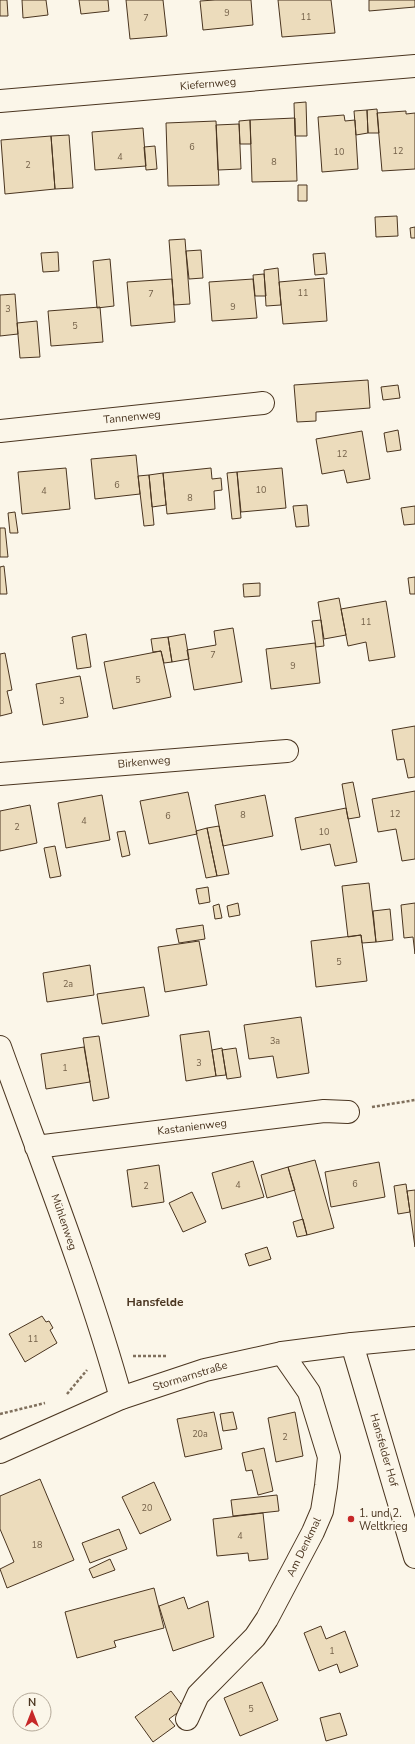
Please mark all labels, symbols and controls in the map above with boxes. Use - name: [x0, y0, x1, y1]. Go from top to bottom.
- house number: 9: [224, 7, 230, 19]
- house number: 11: [301, 11, 311, 23]
- house number: 7: [143, 12, 149, 24]
- street label: Kiefernweg: [179, 74, 237, 94]
- house number: 6: [189, 141, 195, 153]
- house number: 12: [393, 145, 403, 157]
- house number: 10: [334, 146, 344, 158]
- house number: 4: [117, 151, 123, 163]
- house number: 8: [271, 156, 277, 168]
- house number: 2: [25, 159, 31, 171]
- house number: 11: [298, 287, 308, 299]
- house number: 7: [148, 288, 154, 300]
- house number: 9: [230, 301, 236, 313]
- house number: 3: [5, 303, 11, 315]
- house number: 5: [72, 320, 78, 332]
- street label: Tannenweg: [103, 407, 161, 427]
- house number: 12: [337, 448, 347, 460]
- house number: 6: [114, 479, 120, 491]
- house number: 10: [256, 484, 266, 496]
- house number: 4: [41, 485, 47, 497]
- house number: 8: [187, 492, 193, 504]
- house number: 11: [361, 616, 371, 628]
- house number: 7: [210, 649, 216, 661]
- house number: 9: [290, 660, 296, 672]
- house number: 5: [135, 674, 141, 686]
- house number: 3: [59, 695, 65, 707]
- street label: Birkenweg: [117, 752, 171, 772]
- house number: 12: [390, 808, 400, 820]
- house number: 8: [240, 809, 246, 821]
- house number: 6: [165, 810, 171, 822]
- house number: 4: [81, 815, 87, 827]
- house number: 2: [14, 821, 20, 833]
- house number: 10: [319, 826, 329, 838]
- house number: 5: [336, 956, 342, 968]
- house number: 2a: [63, 978, 73, 990]
- house number: 3a: [270, 1035, 280, 1047]
- house number: 3: [196, 1057, 202, 1069]
- house number: 1: [62, 1062, 68, 1074]
- street label: Kastanienweg: [156, 1115, 228, 1139]
- house number: 6: [352, 1178, 358, 1190]
- house number: 4: [235, 1179, 241, 1191]
- house number: 2: [143, 1180, 149, 1192]
- street label: Mühlenweg: [47, 1192, 81, 1252]
- district label: Hansfelde: [127, 1294, 184, 1310]
- house number: 11: [28, 1333, 38, 1345]
- street label: Stormarnstraße: [151, 1357, 229, 1394]
- street label: Hansfelder Hof: [366, 1412, 402, 1489]
- house number: 20a: [192, 1428, 208, 1440]
- house number: 2: [282, 1431, 288, 1443]
- house number: 20: [142, 1502, 152, 1514]
- place label: 1. und 2. Weltkrieg: [359, 1506, 408, 1534]
- street label: Am Denkmal: [283, 1514, 325, 1579]
- marker: 1. und 2. Weltkrieg: [346, 1514, 356, 1524]
- house number: 4: [237, 1530, 243, 1542]
- house number: 18: [32, 1539, 42, 1551]
- house number: 1: [329, 1645, 335, 1657]
- north arrow: [12, 1692, 52, 1732]
- text: N: [28, 1695, 36, 1710]
- house number: 5: [248, 1703, 254, 1715]

